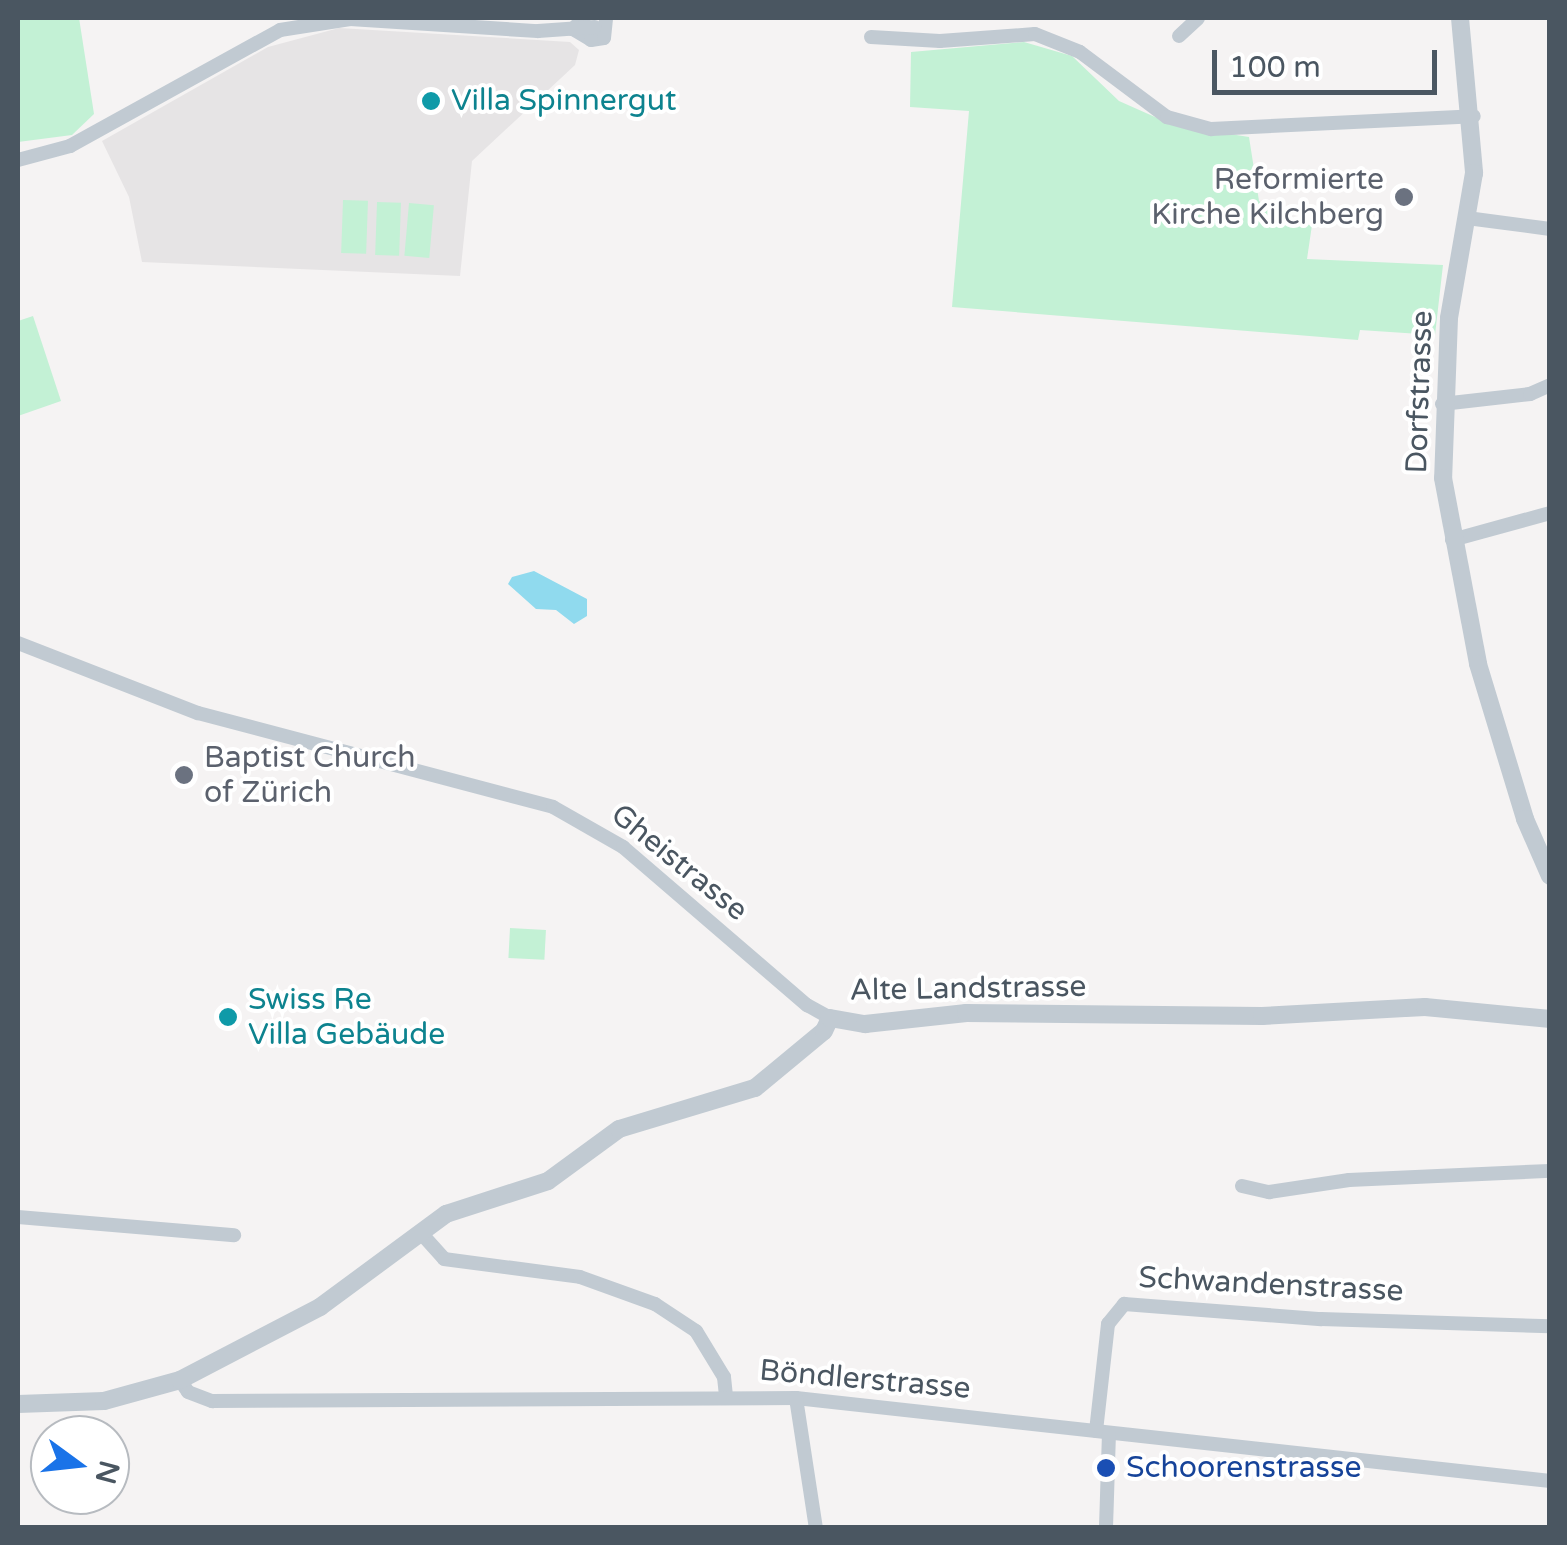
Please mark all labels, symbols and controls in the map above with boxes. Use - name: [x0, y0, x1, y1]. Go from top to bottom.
- scale bar: [1217, 30, 1442, 92]
- text: 100 m: [1229, 49, 1321, 86]
- place label: Villa Spinnergut: [451, 83, 676, 119]
- marker: Villa Spinnergut: [420, 90, 442, 112]
- place label: Reformierte Kirche Kilchberg: [1151, 162, 1384, 232]
- marker: Reformierte Kirche Kilchberg: [1393, 186, 1415, 208]
- street label: Dorfstrasse: [1399, 310, 1441, 474]
- place label: Baptist Church of Zürich: [204, 740, 415, 810]
- marker: Baptist Church of Zürich: [173, 764, 195, 786]
- street label: Gheistrasse: [603, 797, 755, 929]
- street label: Alte Landstrasse: [849, 969, 1087, 1009]
- place label: Swiss Re Villa Gebäude: [248, 982, 445, 1052]
- marker: Swiss Re Villa Gebäude: [217, 1006, 239, 1028]
- street label: Schwandenstrasse: [1138, 1260, 1404, 1310]
- street label: Böndlerstrasse: [758, 1353, 972, 1407]
- north arrow: [30, 1415, 130, 1515]
- place label: Schoorenstrasse: [1126, 1450, 1361, 1486]
- text: N: [88, 1457, 126, 1487]
- marker: Schoorenstrasse: [1095, 1457, 1117, 1479]

